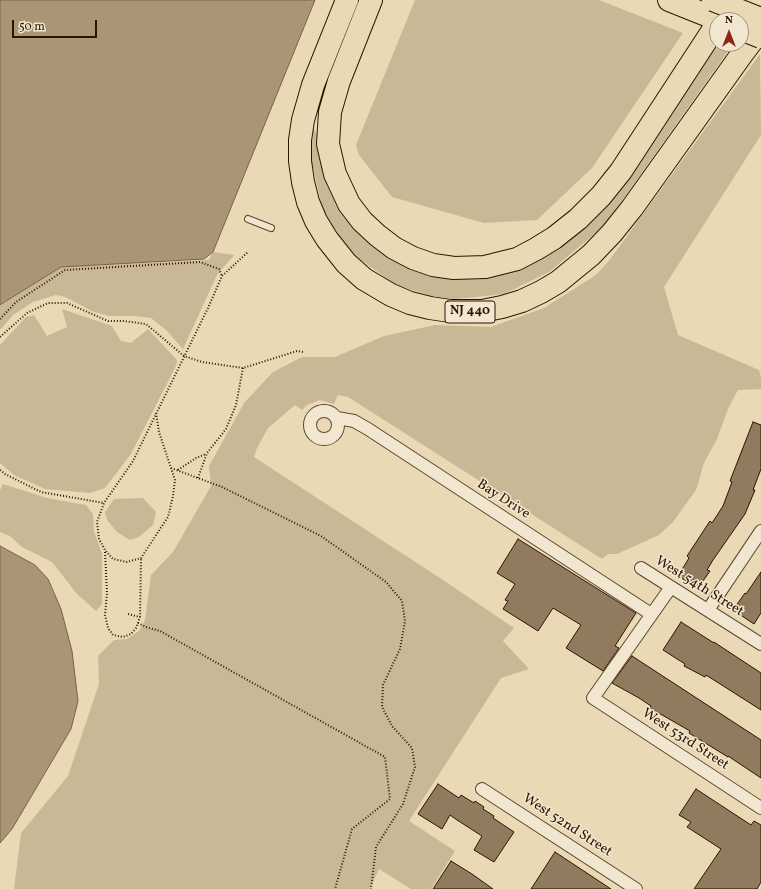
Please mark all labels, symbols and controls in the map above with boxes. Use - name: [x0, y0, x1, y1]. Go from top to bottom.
- scale bar: [14, 12, 99, 38]
- north arrow: [709, 12, 749, 52]
- text: N: [725, 13, 733, 28]
- text: 50 m: [19, 19, 45, 35]
- road number: NJ 440: [445, 301, 495, 323]
- street label: Bay Drive: [473, 477, 533, 523]
- street label: West 54th Street: [652, 553, 746, 621]
- street label: West 53rd Street: [638, 706, 732, 774]
- street label: West 52nd Street: [519, 791, 615, 861]

